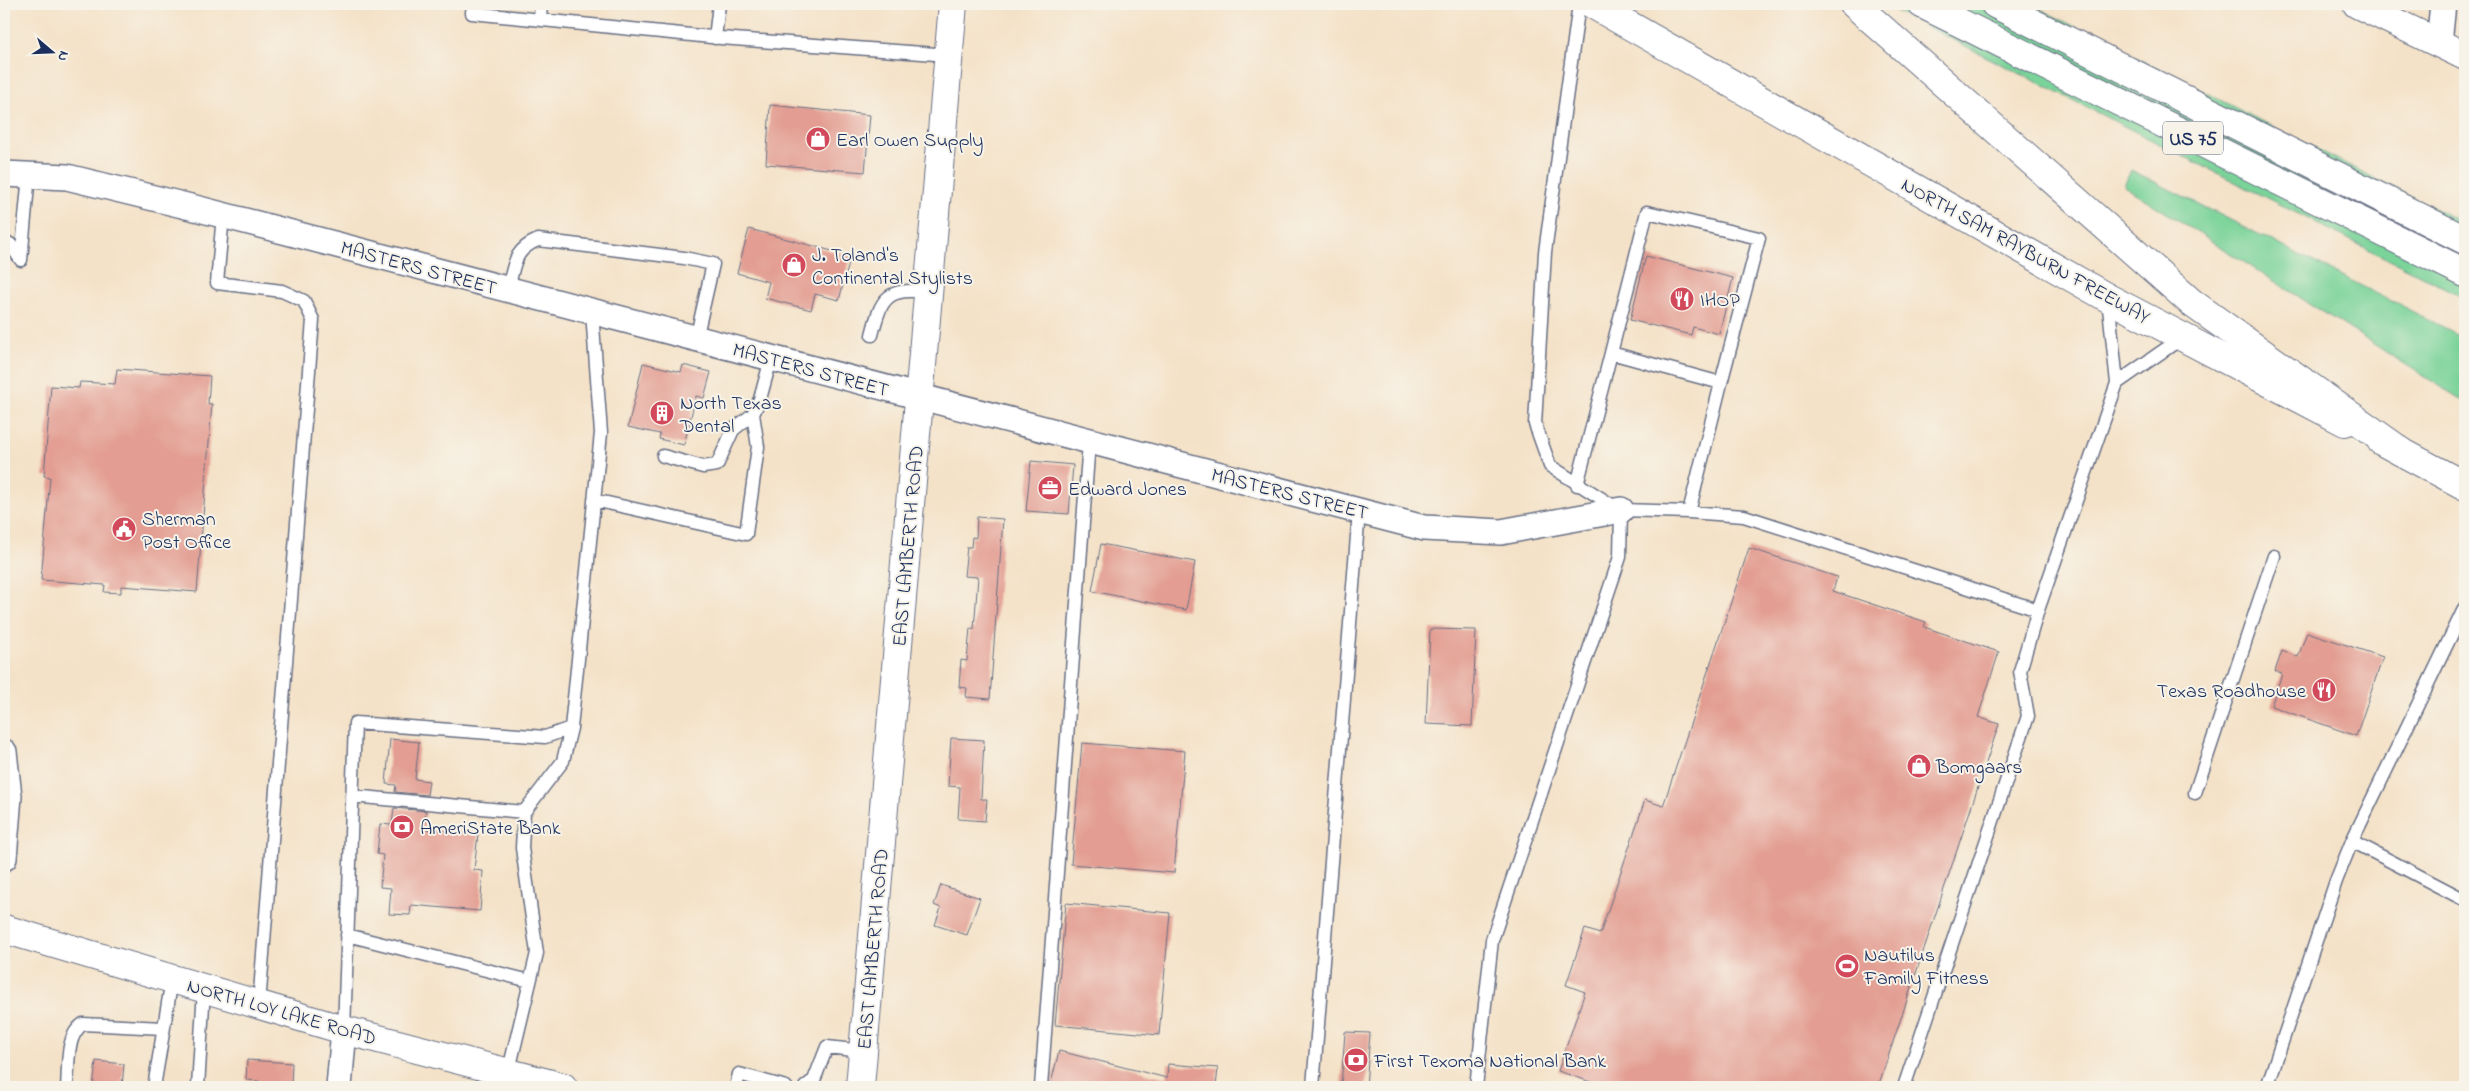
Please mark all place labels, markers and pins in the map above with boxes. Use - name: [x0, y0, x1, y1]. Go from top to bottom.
- shop icon: Earl Owen Supply: [805, 126, 831, 152]
- place label: Earl Owen Supply: [836, 127, 983, 156]
- place label: J. Toland's Continental Stylists: [812, 242, 973, 294]
- shop icon: J. Toland's Continental Stylists: [781, 252, 807, 278]
- restaurant icon: IHOP: [1669, 286, 1695, 312]
- place label: IHOP: [1700, 287, 1740, 316]
- place label: North Texas Dental: [679, 390, 782, 442]
- building icon: North Texas Dental: [649, 400, 675, 426]
- office icon: Edward Jones: [1037, 475, 1063, 501]
- place label: Edward Jones: [1068, 476, 1187, 505]
- place label: Sherman Post Office: [142, 506, 231, 558]
- public building icon: Sherman Post Office: [111, 516, 137, 542]
- restaurant icon: Texas Roadhouse: [2311, 677, 2337, 703]
- place label: Texas Roadhouse: [2157, 678, 2306, 707]
- shop icon: Bomgaars: [1906, 753, 1932, 779]
- place label: Bomgaars: [1935, 754, 2022, 784]
- bank icon: AmeriState Bank: [389, 814, 415, 840]
- place label: AmeriState Bank: [420, 815, 561, 844]
- place label: Nautilus Family Fitness: [1863, 942, 1989, 994]
- sports icon: Nautilus Family Fitness: [1834, 953, 1860, 979]
- bank icon: First Texoma National Bank: [1343, 1047, 1369, 1073]
- place label: First Texoma National Bank: [1373, 1048, 1606, 1077]

